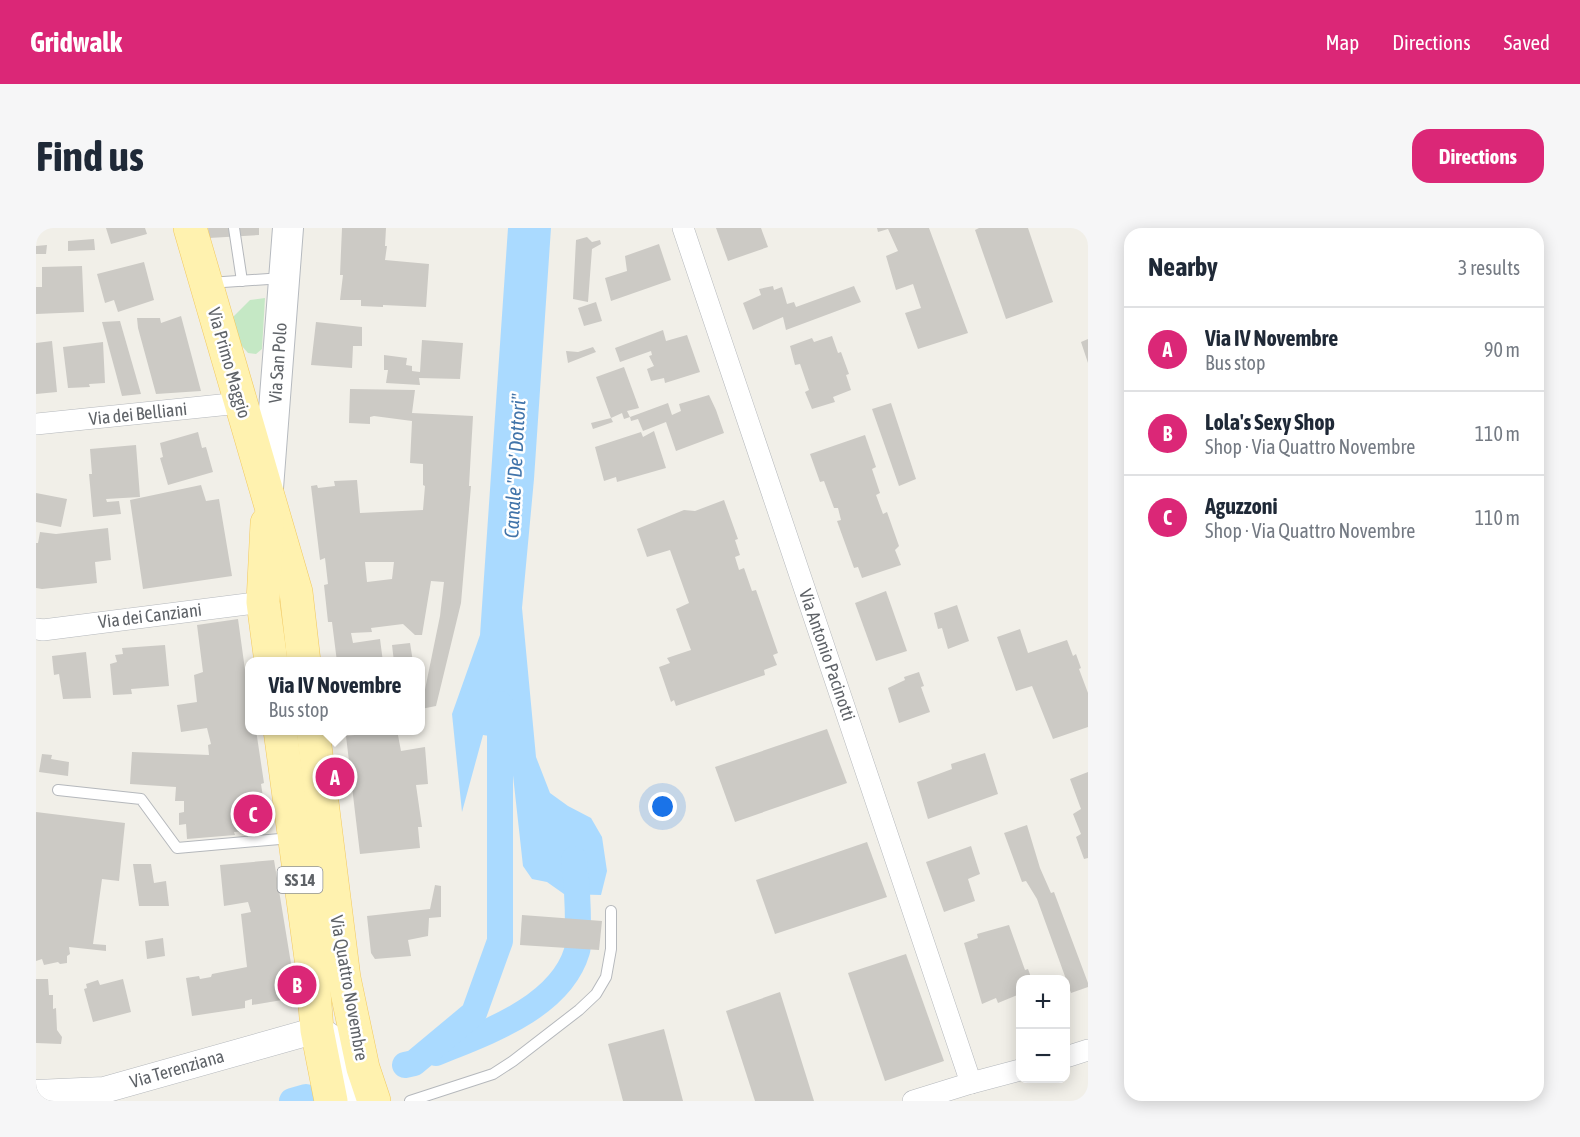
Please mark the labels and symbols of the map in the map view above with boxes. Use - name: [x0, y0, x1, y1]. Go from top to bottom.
- street label: Via Primo Maggio: [204, 305, 255, 421]
- street label: Via San Polo: [264, 322, 291, 404]
- water label: Canale "De' Dottori": [499, 393, 530, 539]
- street label: Via dei Belliani: [88, 398, 188, 429]
- street label: Via Antonio Pacinotti: [795, 586, 860, 723]
- street label: Via dei Canziani: [97, 599, 203, 632]
- pin: A: [316, 754, 354, 800]
- pin: C: [234, 792, 272, 836]
- your location: [648, 792, 677, 821]
- road number: SS 14: [278, 867, 322, 893]
- street label: Via Quattro Novembre: [326, 914, 373, 1062]
- pin: B: [278, 962, 316, 1008]
- street label: Via Terenziana: [127, 1045, 226, 1092]

